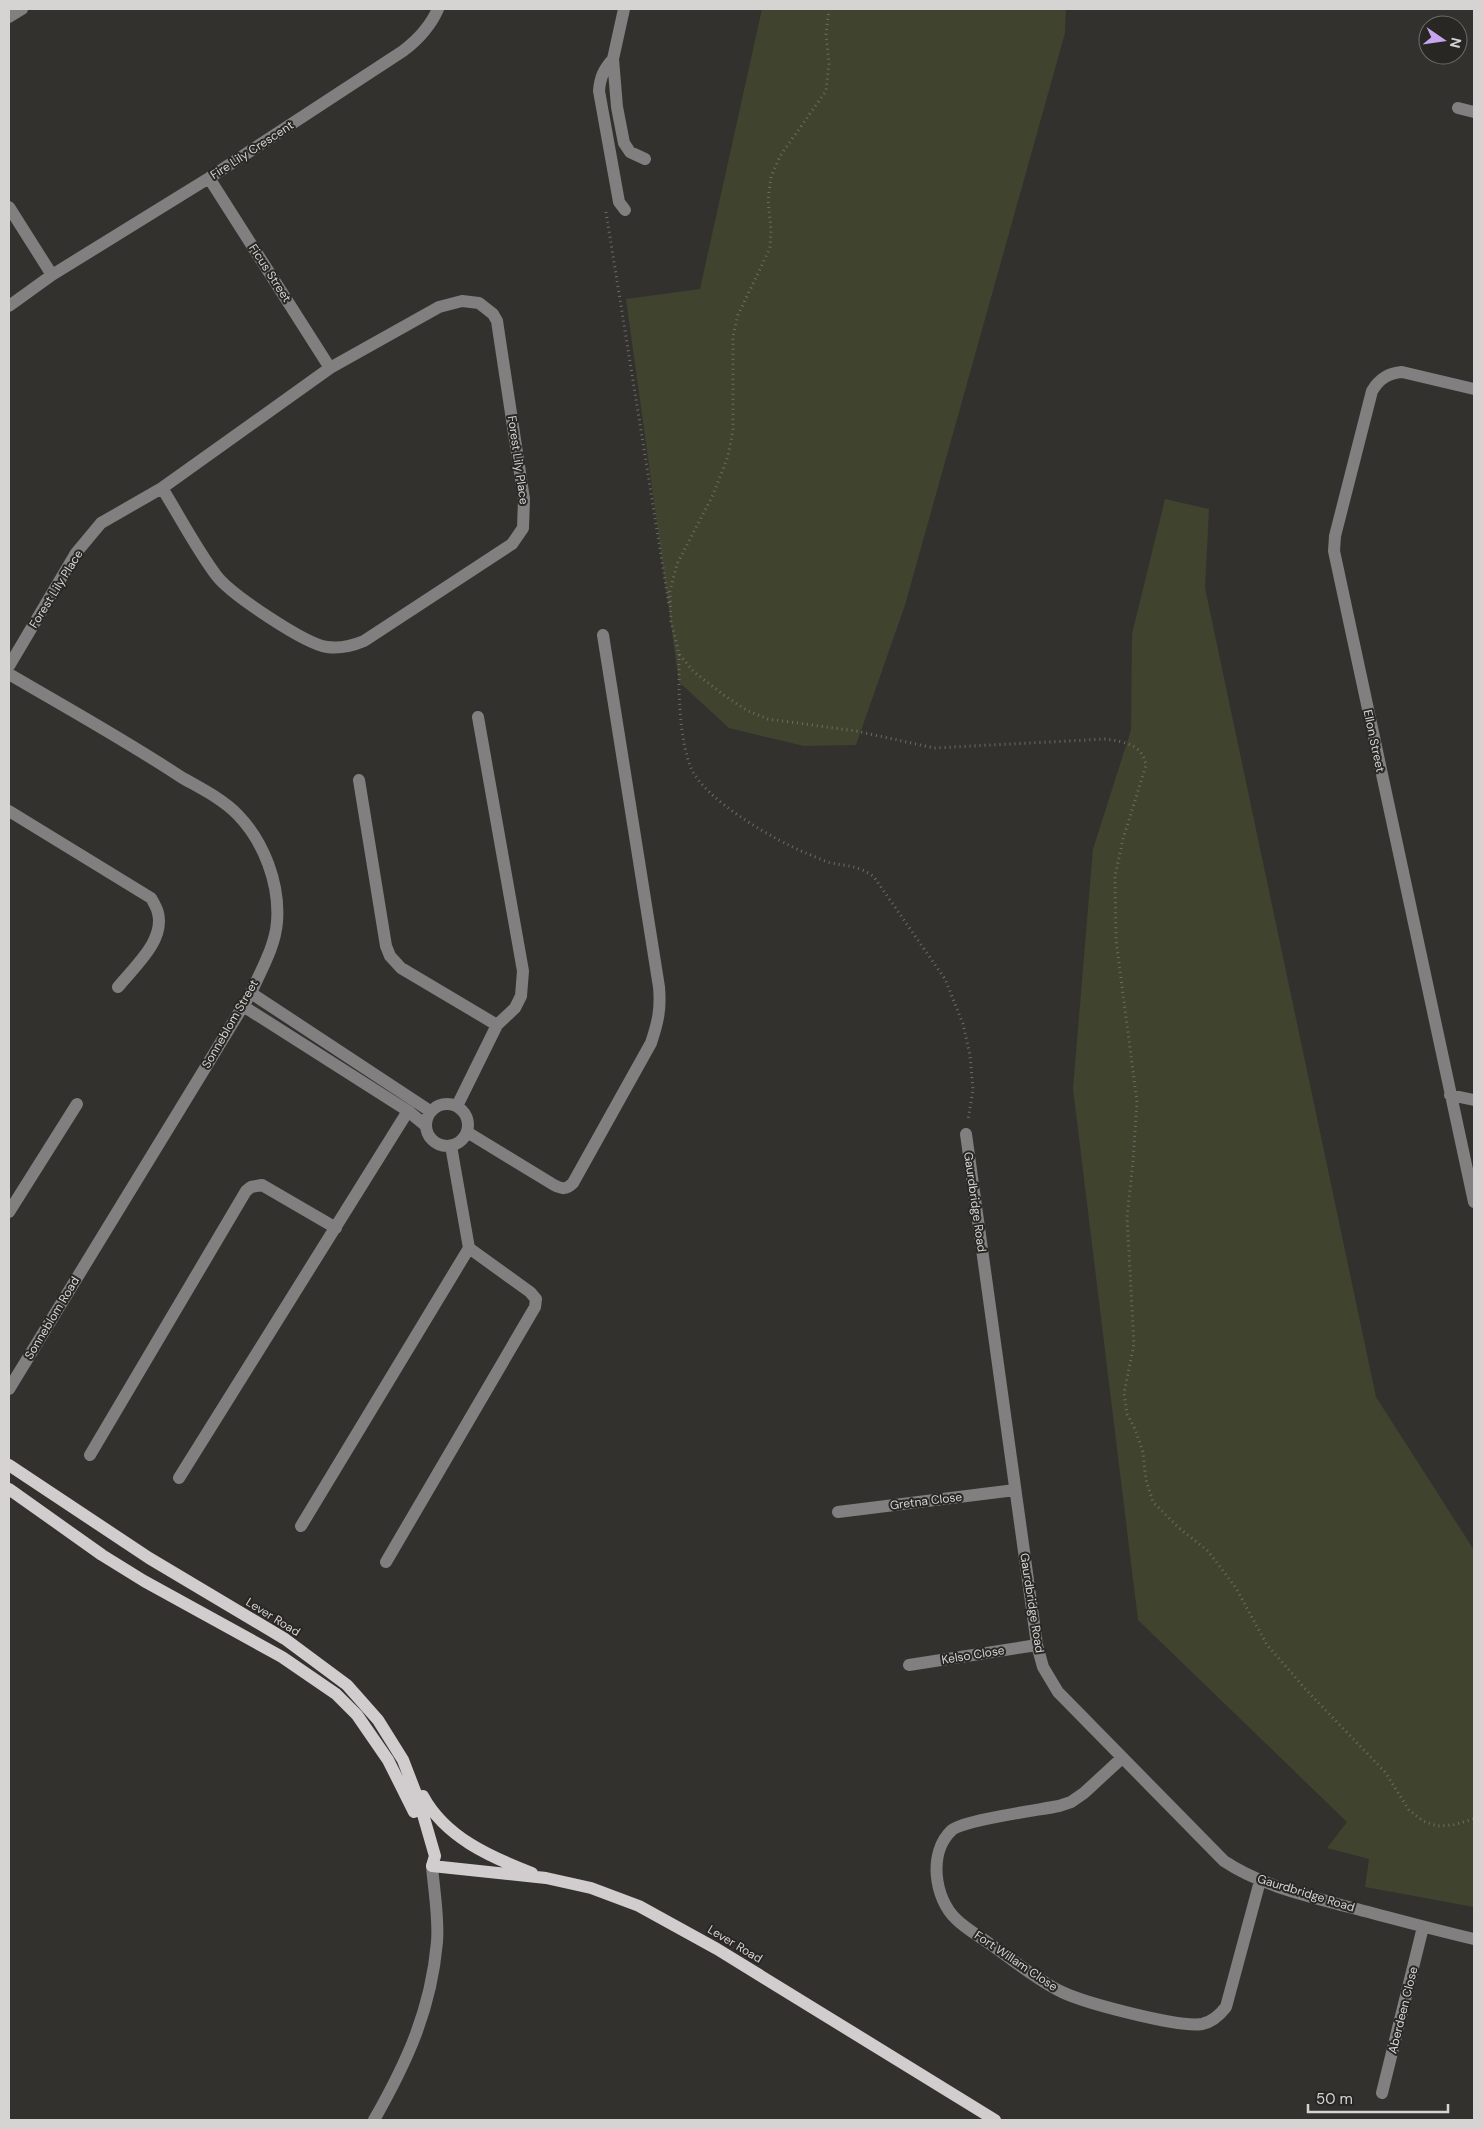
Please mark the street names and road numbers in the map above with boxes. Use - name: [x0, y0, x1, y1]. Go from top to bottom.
- street label: Fire Lily Crescent: [207, 117, 297, 183]
- street label: Ficus Street: [245, 241, 295, 305]
- street label: Forest Lily Place: [504, 415, 532, 506]
- street label: Forest Lily Place: [25, 547, 87, 631]
- street label: Ellon Street: [1360, 708, 1388, 774]
- street label: Sonneblom Street: [198, 977, 262, 1071]
- street label: Gaurdbridge Road: [960, 1151, 990, 1253]
- street label: Sonneblom Road: [21, 1274, 83, 1362]
- street label: Gretna Close: [889, 1489, 963, 1513]
- street label: Gaurdbridge Road: [1016, 1552, 1048, 1654]
- street label: Lever Road: [243, 1594, 303, 1640]
- street label: Kelso Close: [940, 1642, 1006, 1668]
- street label: Gaurdbridge Road: [1255, 1871, 1357, 1915]
- street label: Lever Road: [705, 1921, 765, 1967]
- street label: Fort Willam Close: [971, 1927, 1061, 1995]
- street label: Aberdeen Close: [1384, 1965, 1422, 2055]

